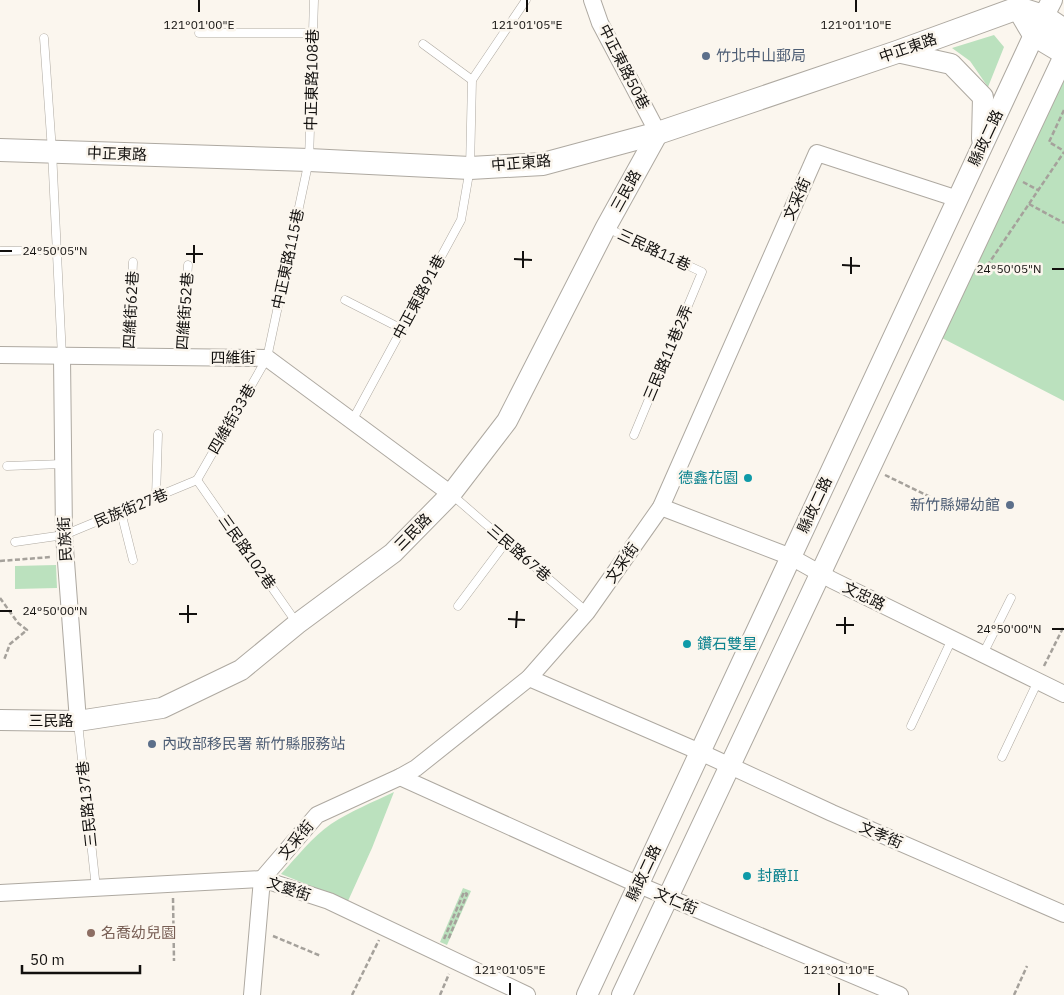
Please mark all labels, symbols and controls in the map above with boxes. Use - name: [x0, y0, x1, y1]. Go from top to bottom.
- text: 121°01'00"E: [164, 17, 234, 32]
- text: 121°01'05"E: [492, 17, 562, 32]
- text: 121°01'10"E: [821, 17, 891, 32]
- street label: 中正東路50巷: [595, 21, 654, 113]
- street label: 中正東路108巷: [301, 29, 322, 131]
- street label: 中正東路: [876, 29, 939, 66]
- place label: 竹北中山郵局: [716, 46, 806, 65]
- marker: 竹北中山郵局: [700, 50, 712, 62]
- street label: 縣政二路: [964, 107, 1007, 169]
- street label: 中正東路: [87, 143, 147, 164]
- street label: 中正東路: [490, 150, 552, 175]
- street label: 三民路: [606, 166, 645, 215]
- street label: 文采街: [779, 174, 814, 223]
- street label: 中正東路115巷: [268, 207, 307, 311]
- street label: 三民路11巷: [615, 224, 694, 275]
- text: 24°50'05"N: [22, 243, 88, 258]
- street label: 中正東路91巷: [388, 251, 449, 342]
- text: 24°50'05"N: [976, 261, 1042, 276]
- street label: 四維街62巷: [119, 271, 142, 349]
- street label: 四維街52巷: [172, 271, 197, 351]
- street label: 三民路11巷2弄: [639, 302, 696, 403]
- street label: 四維街: [210, 348, 256, 367]
- street label: 四維街33巷: [204, 380, 259, 457]
- place label: 德鑫花園: [678, 468, 738, 487]
- marker: 德鑫花園: [742, 472, 754, 484]
- street label: 縣政二路: [793, 474, 836, 536]
- street label: 民族街27巷: [91, 484, 171, 531]
- place label: 新竹縣婦幼館: [910, 495, 1000, 514]
- marker: 新竹縣婦幼館: [1004, 499, 1016, 511]
- street label: 三民路: [390, 509, 435, 554]
- street label: 三民路102巷: [215, 511, 280, 593]
- street label: 民族街: [54, 516, 75, 562]
- street label: 三民路67巷: [484, 520, 555, 585]
- street label: 文采街: [601, 539, 642, 587]
- street label: 文忠路: [840, 577, 889, 614]
- text: 24°50'00"N: [22, 603, 88, 618]
- text: 24°50'00"N: [976, 621, 1042, 636]
- place label: 鑽石雙星: [697, 634, 757, 653]
- marker: 鑽石雙星: [681, 638, 693, 650]
- street label: 三民路: [28, 711, 74, 730]
- place label: 內政部移民署 新竹縣服務站: [162, 734, 346, 753]
- marker: 內政部移民署 新竹縣服務站: [146, 738, 158, 750]
- street label: 三民路137巷: [73, 760, 100, 848]
- street label: 文采街: [274, 816, 317, 863]
- street label: 文孝街: [857, 817, 906, 852]
- street label: 縣政二路: [622, 842, 665, 904]
- place label: 封爵II: [757, 866, 799, 885]
- marker: 封爵II: [741, 870, 753, 882]
- street label: 文愛街: [265, 873, 313, 905]
- street label: 文仁街: [652, 883, 701, 918]
- place label: 名喬幼兒園: [101, 923, 176, 942]
- marker: 名喬幼兒園: [85, 927, 97, 939]
- scale bar: [22, 942, 140, 974]
- text: 50 m: [30, 950, 65, 969]
- text: 121°01'05"E: [475, 962, 545, 977]
- text: 121°01'10"E: [804, 962, 874, 977]

